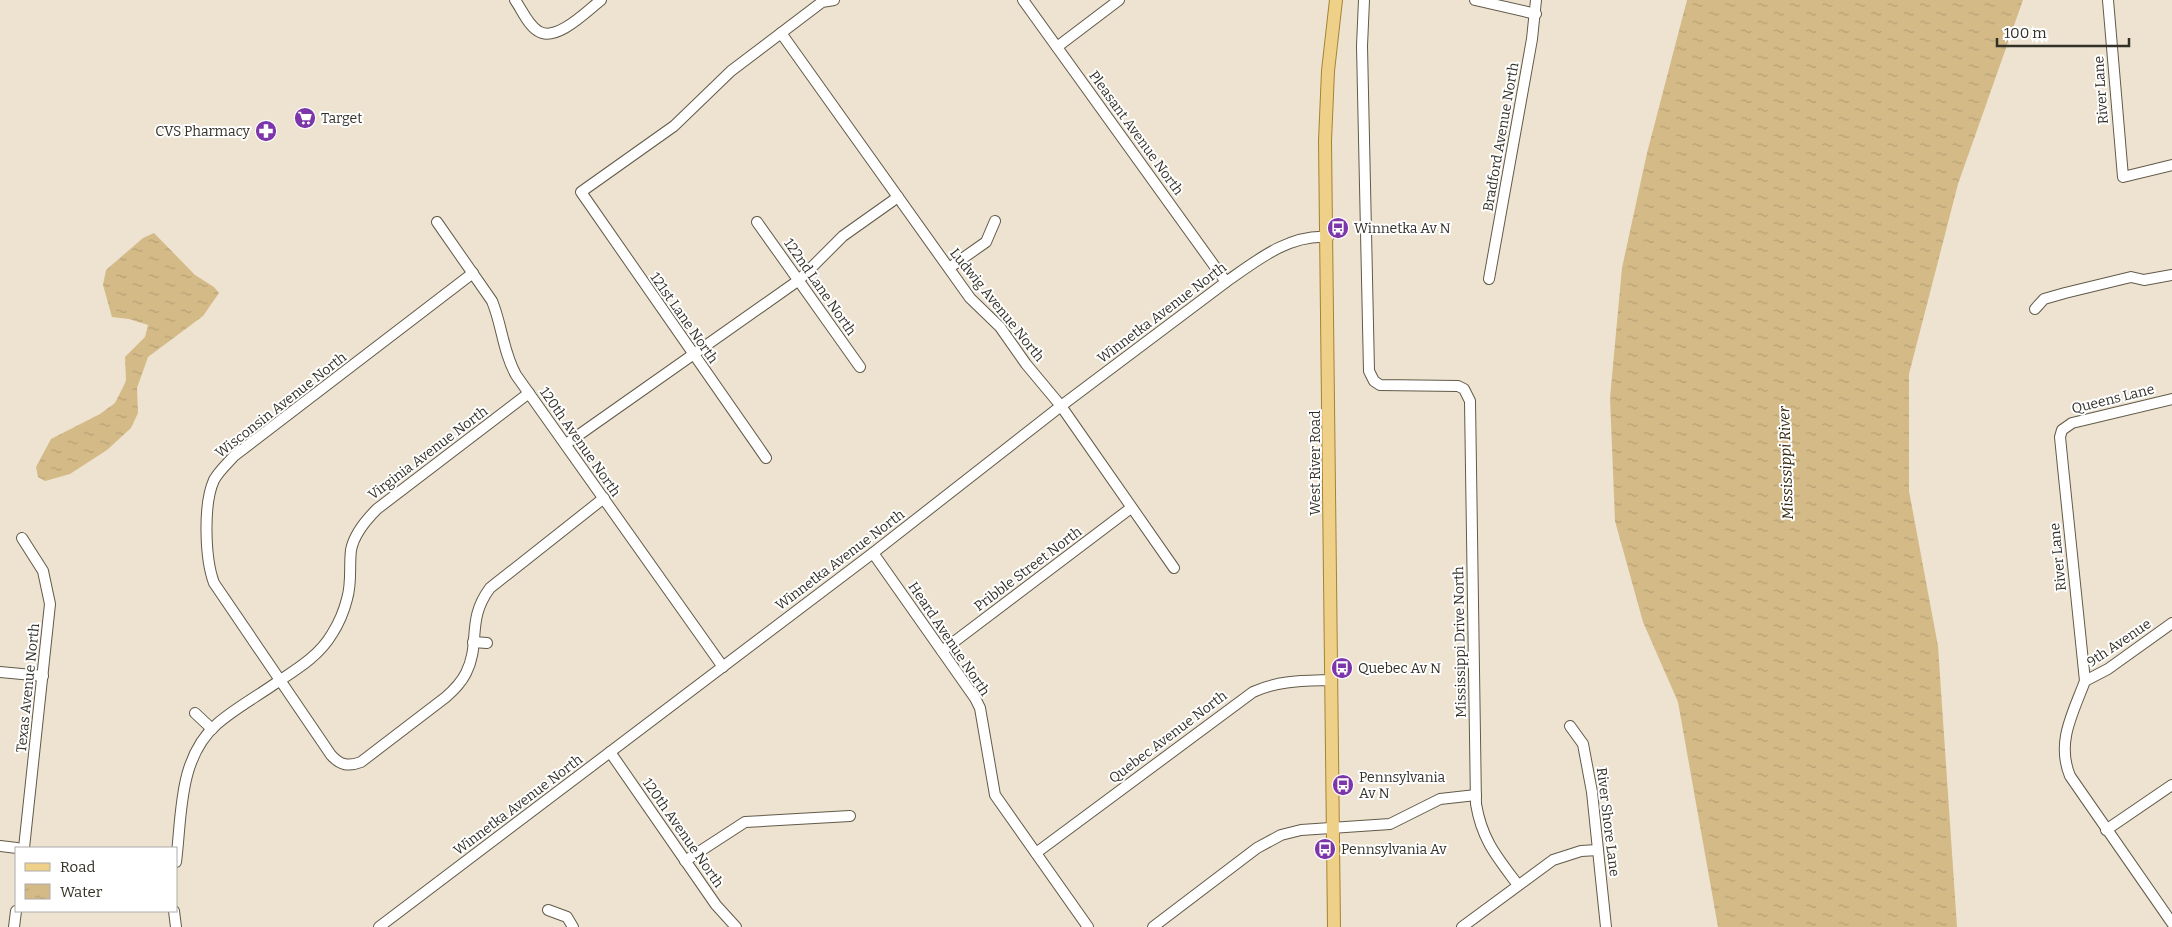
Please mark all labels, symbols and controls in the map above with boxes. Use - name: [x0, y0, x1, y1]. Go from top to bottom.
- scale bar: [1997, 15, 2130, 47]
- text: 100 m: [2004, 24, 2047, 42]
- street label: River Lane: [2090, 55, 2112, 125]
- street label: Bradford Avenue North: [1480, 61, 1523, 213]
- street label: Pleasant Avenue North: [1085, 68, 1187, 199]
- supermarket icon: Target: [293, 106, 317, 130]
- place label: Target: [321, 110, 362, 127]
- pharmacy icon: CVS Pharmacy: [254, 119, 278, 143]
- place label: CVS Pharmacy: [155, 123, 251, 140]
- bus stop icon: Winnetka Av N: [1326, 216, 1350, 240]
- place label: Winnetka Av N: [1354, 220, 1451, 237]
- street label: 122nd Lane North: [780, 235, 860, 339]
- street label: Ludwig Avenue North: [946, 245, 1048, 365]
- street label: Winnetka Avenue North: [1094, 259, 1230, 367]
- street label: 121st Lane North: [646, 269, 722, 367]
- street label: Wisconsin Avenue North: [212, 348, 350, 461]
- street label: Queens Lane: [2070, 381, 2156, 417]
- street label: 120th Avenue North: [536, 384, 624, 500]
- street label: Virginia Avenue North: [365, 402, 491, 503]
- water label: Mississippi River: [1775, 405, 1797, 520]
- street label: West River Road: [1307, 410, 1324, 516]
- street label: Winnetka Avenue North: [772, 506, 908, 614]
- street label: River Lane: [2046, 522, 2070, 592]
- street label: Pribble Street North: [971, 523, 1085, 615]
- street label: Mississippi Drive North: [1450, 566, 1470, 718]
- street label: Heard Avenue North: [905, 579, 994, 700]
- street label: 9th Avenue: [2084, 615, 2154, 671]
- street label: Texas Avenue North: [13, 622, 43, 754]
- bus stop icon: Quebec Av N: [1330, 656, 1354, 680]
- place label: Quebec Av N: [1358, 660, 1441, 677]
- street label: Quebec Avenue North: [1106, 687, 1231, 787]
- street label: Winnetka Avenue North: [450, 751, 586, 859]
- street label: River Shore Lane: [1593, 766, 1623, 878]
- place label: Pennsylvania Av N: [1359, 769, 1446, 802]
- bus stop icon: Pennsylvania Av N: [1331, 773, 1355, 797]
- street label: 120th Avenue North: [639, 775, 727, 891]
- bus stop icon: Pennsylvania Av: [1313, 837, 1337, 861]
- place label: Pennsylvania Av: [1341, 841, 1447, 858]
- legend: [15, 847, 178, 912]
- text: Road: [60, 858, 95, 876]
- text: Water: [60, 883, 103, 901]

